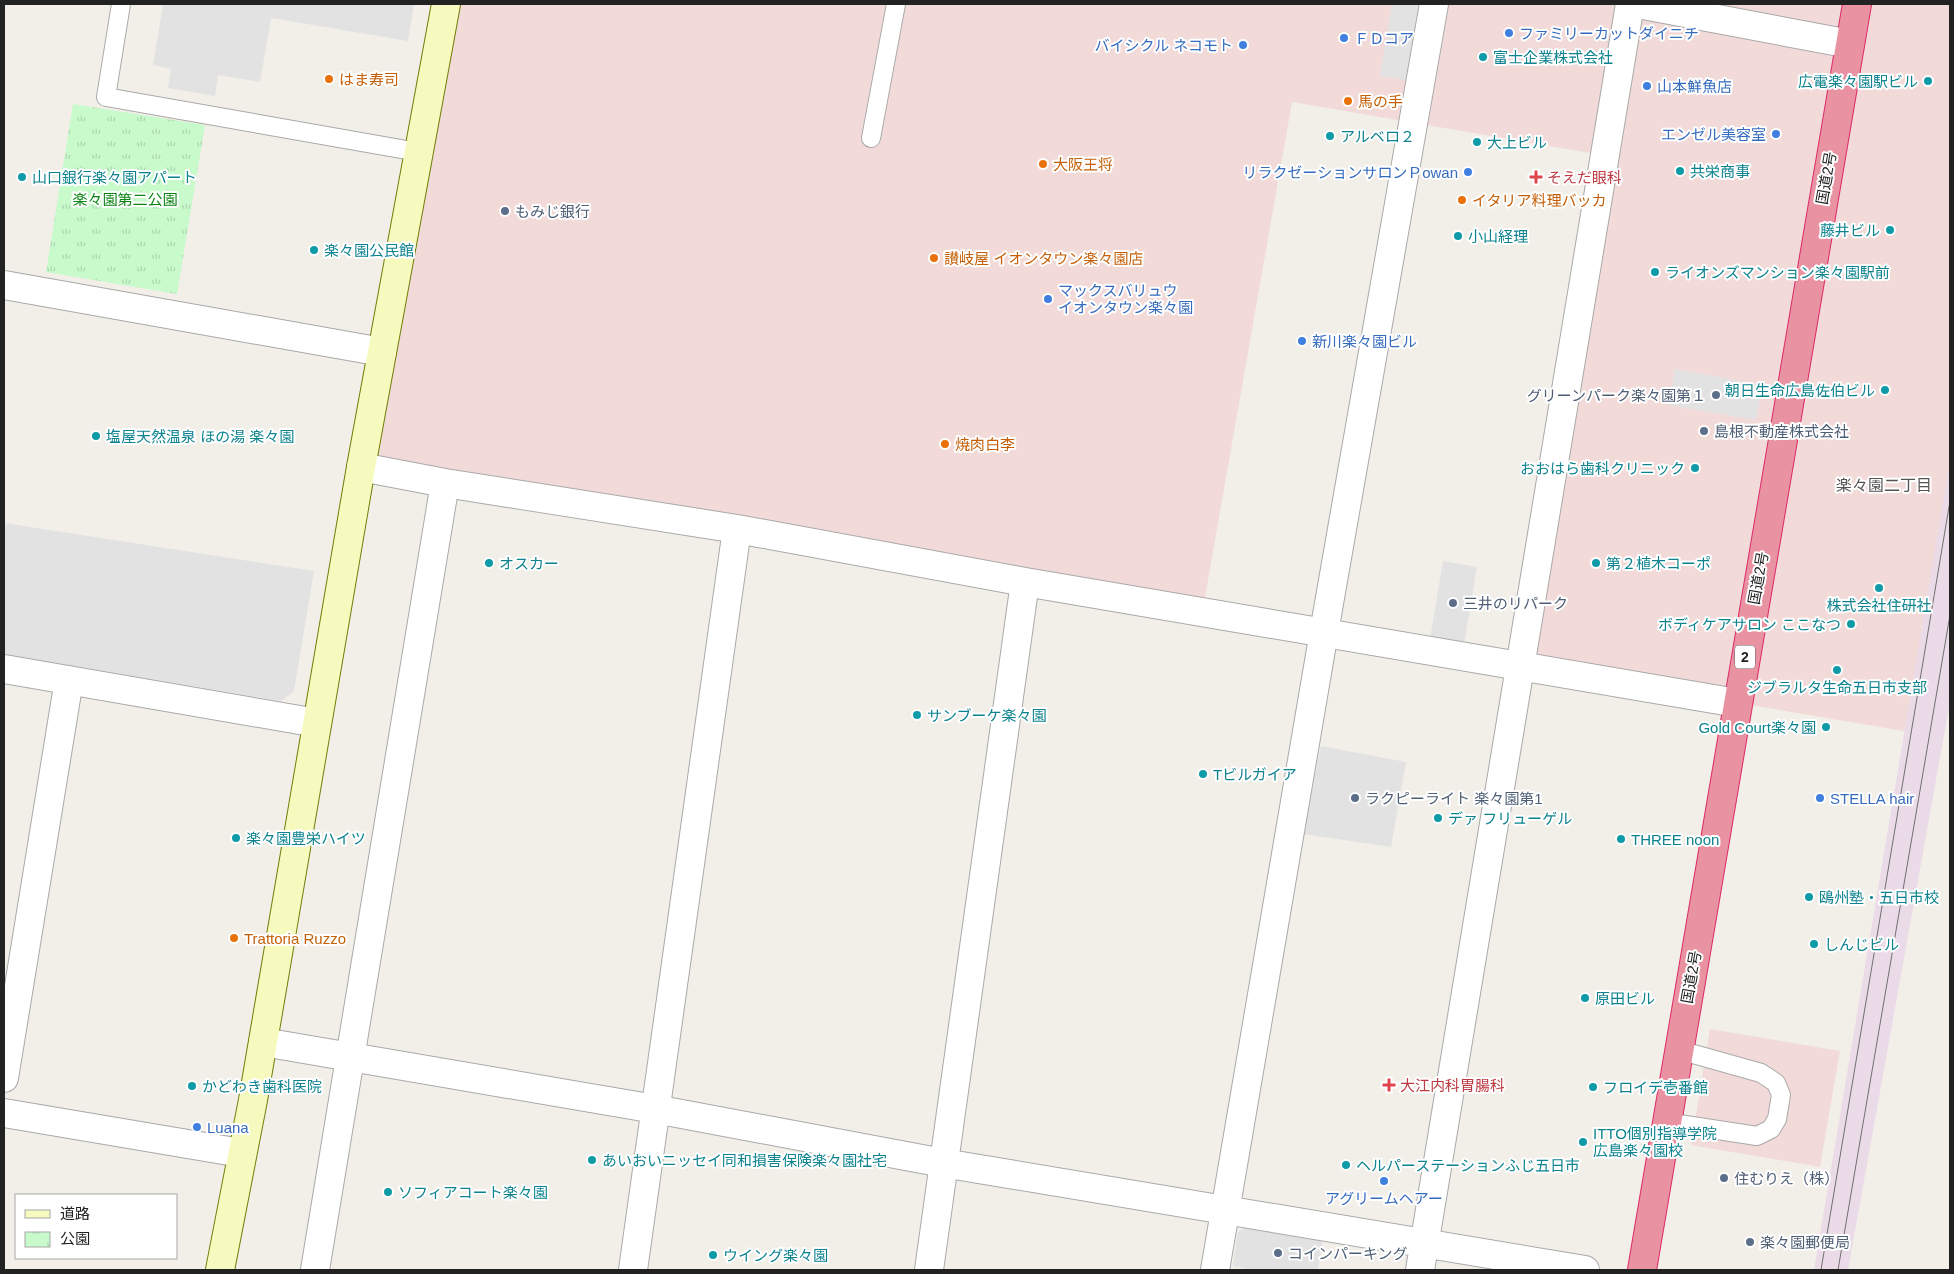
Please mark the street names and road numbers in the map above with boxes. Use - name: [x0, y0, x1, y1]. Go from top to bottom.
- street label: 国道2号: [1813, 150, 1839, 206]
- street label: 国道2号: [1745, 550, 1771, 606]
- road number: 2: [1735, 646, 1755, 669]
- street label: 国道2号: [1678, 949, 1704, 1005]

